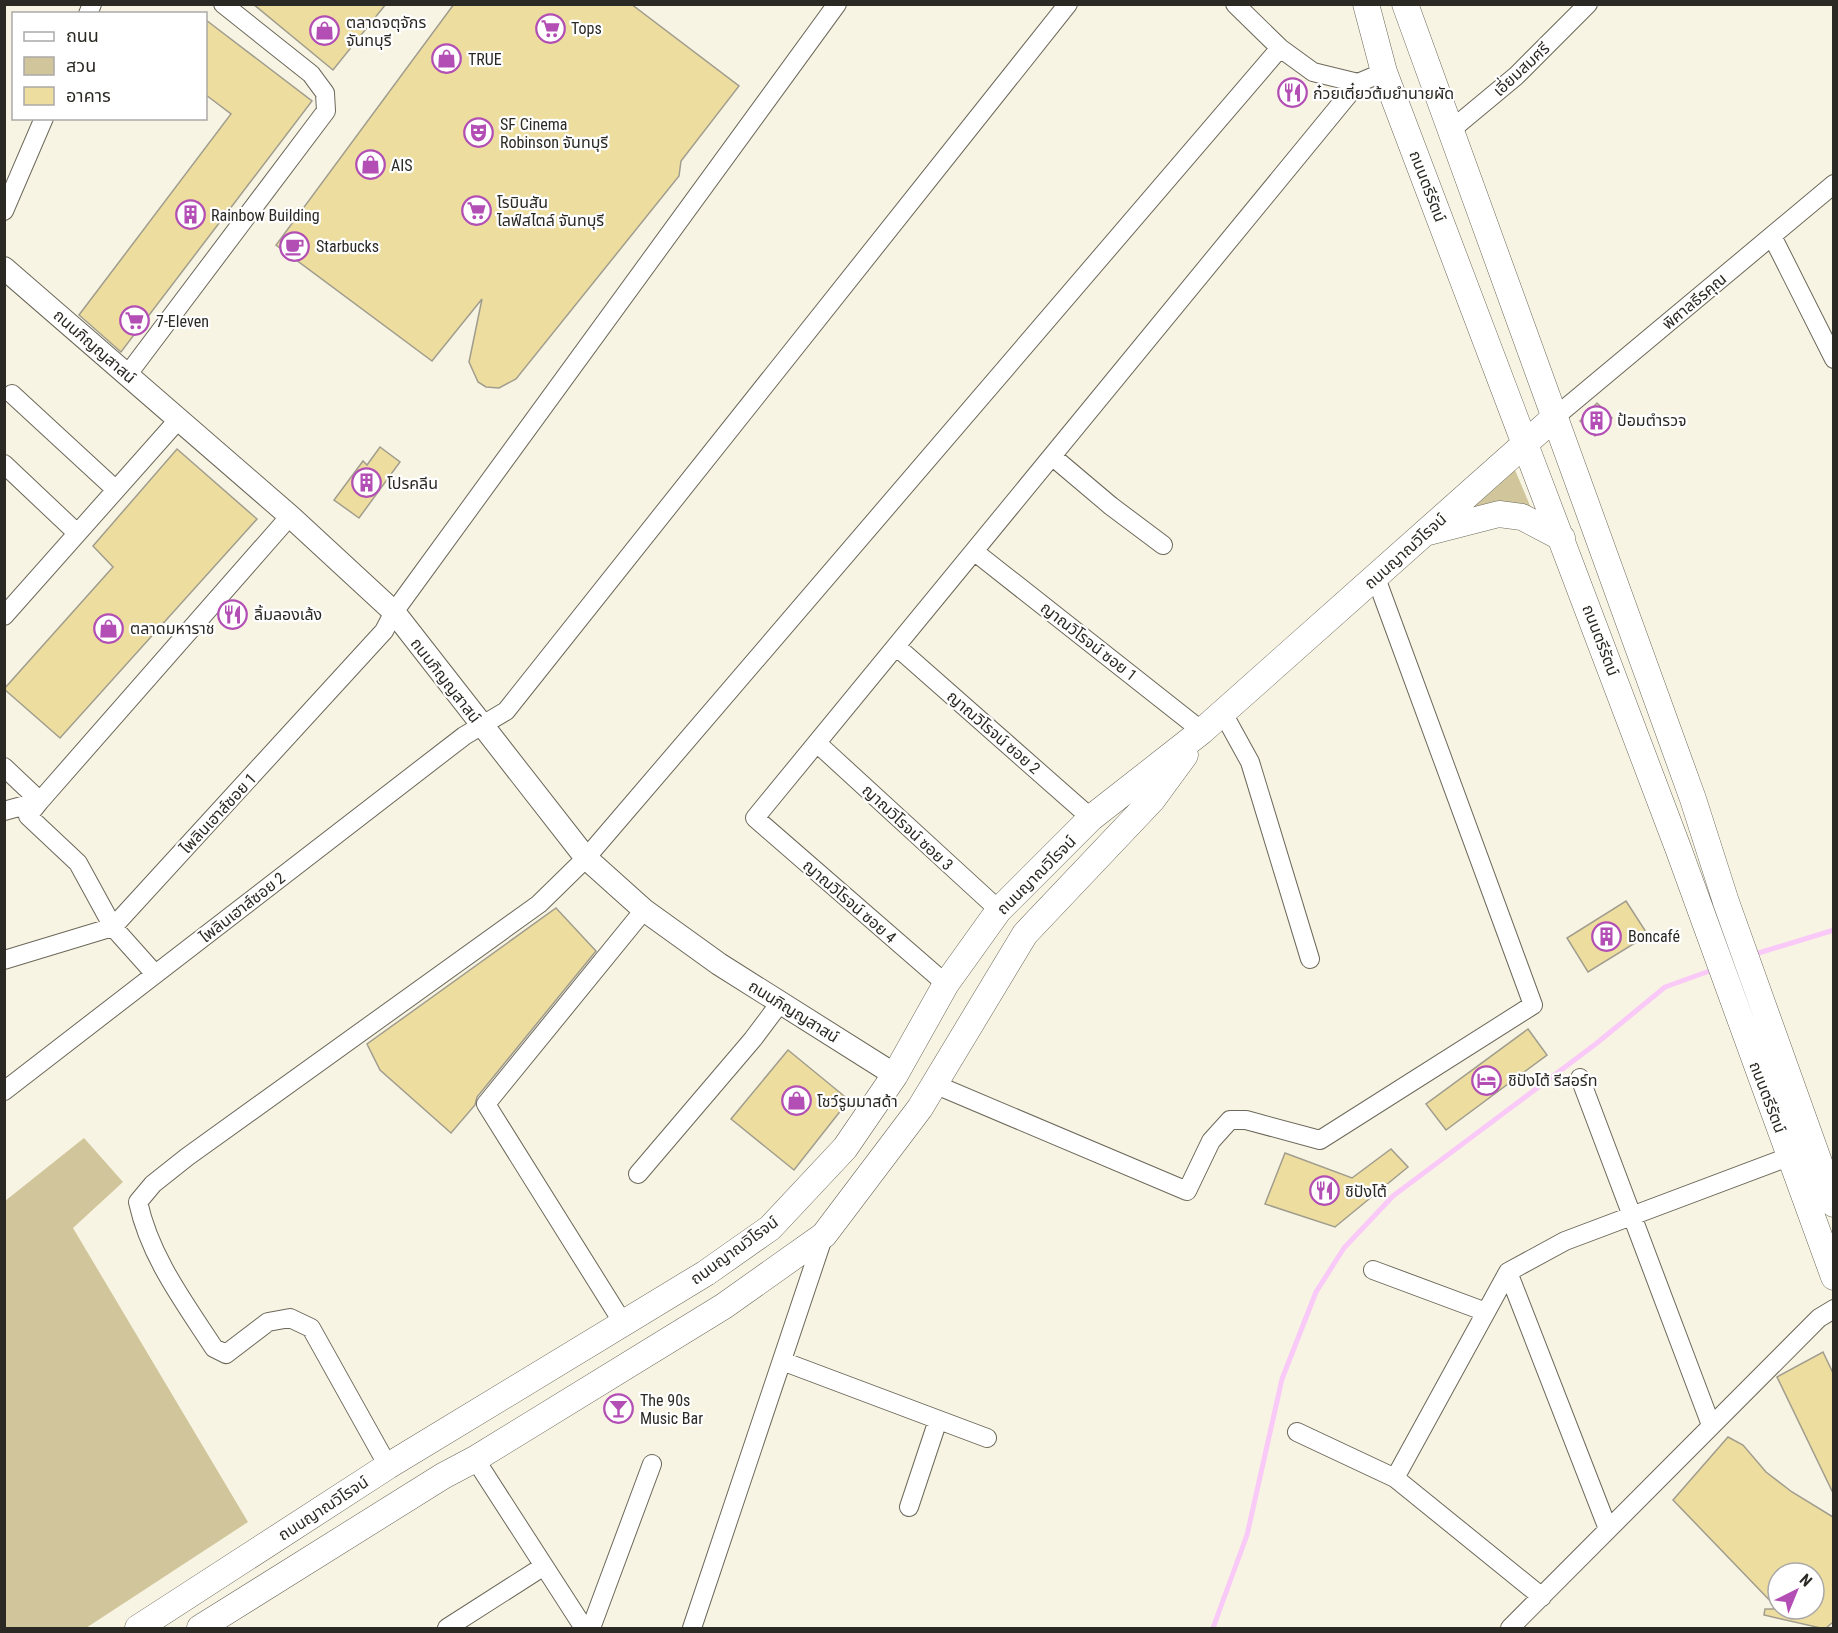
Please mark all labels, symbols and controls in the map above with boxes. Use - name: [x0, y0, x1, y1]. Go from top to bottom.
- legend: [12, 12, 207, 120]
- supermarket icon: Tops: [534, 12, 566, 44]
- place label: ตลาดจตุจักร จันทบุรี: [346, 13, 426, 50]
- shop icon: ตลาดจตุจักร จันทบุรี: [309, 15, 341, 47]
- place label: Tops: [571, 19, 602, 38]
- text: ถนน: [66, 25, 99, 46]
- street label: เอี่ยมสมศรี: [1488, 37, 1554, 100]
- shop icon: TRUE: [431, 43, 463, 75]
- place label: TRUE: [468, 50, 502, 69]
- text: สวน: [66, 55, 96, 76]
- restaurant icon: ก๋วยเตี๋ยวต้มยำนายผัด: [1276, 77, 1308, 109]
- place label: ก๋วยเตี๋ยวต้มยำนายผัด: [1313, 82, 1454, 103]
- text: อาคาร: [66, 85, 111, 106]
- place label: SF Cinema Robinson จันทบุรี: [500, 115, 608, 152]
- theatre icon: SF Cinema Robinson จันทบุรี: [463, 117, 495, 149]
- street label: ถนนตรีรัตน์: [1405, 148, 1450, 225]
- shop icon: AIS: [354, 149, 386, 181]
- place label: AIS: [391, 156, 413, 175]
- place label: โรบินสัน ไลฟ์สไตล์ จันทบุรี: [496, 193, 604, 230]
- supermarket icon: โรบินสัน ไลฟ์สไตล์ จันทบุรี: [460, 195, 492, 227]
- building icon: Rainbow Building: [174, 199, 206, 231]
- place label: Rainbow Building: [211, 206, 320, 225]
- cafe icon: Starbucks: [279, 230, 311, 262]
- place label: Starbucks: [316, 237, 379, 256]
- street label: พิศาลธีรคุณ: [1658, 269, 1730, 334]
- supermarket icon: 7-Eleven: [119, 305, 151, 337]
- street label: ถนนภิญญสาสน์: [50, 306, 140, 387]
- place label: 7-Eleven: [156, 312, 209, 331]
- building icon: ป้อมตำรวจ: [1580, 404, 1612, 436]
- place label: ป้อมตำรวจ: [1617, 411, 1687, 430]
- building icon: โปรคลีน: [350, 467, 382, 499]
- place label: โปรคลีน: [387, 474, 438, 493]
- street label: ถนนญาณวิโรจน์: [1360, 510, 1450, 593]
- restaurant icon: ลิ้มลองเล้ง: [217, 598, 249, 630]
- street label: ญาณวิโรจน์ ซอย 1: [1037, 598, 1141, 685]
- street label: ถนนตรีรัตน์: [1578, 602, 1623, 679]
- place label: ลิ้มลองเล้ง: [254, 604, 322, 624]
- shop icon: ตลาดมหาราช: [93, 612, 125, 644]
- place label: ตลาดมหาราช: [130, 619, 214, 638]
- street label: ถนนภิญญสาสน์: [407, 634, 485, 727]
- street label: ญาณวิโรจน์ ซอย 2: [943, 687, 1044, 778]
- street label: ไพลินเฮาส์ซอย 1: [176, 769, 260, 858]
- street label: ญาณวิโรจน์ ซอย 3: [858, 780, 957, 874]
- street label: ถนนญาณวิโรจน์: [993, 832, 1080, 919]
- street label: ญาณวิโรจน์ ซอย 4: [799, 856, 900, 947]
- street label: ไพลินเฮาส์ซอย 2: [195, 868, 289, 947]
- building icon: Boncafé: [1591, 920, 1623, 952]
- place label: Boncafé: [1628, 927, 1680, 946]
- street label: ถนนภิญญสาสน์: [745, 976, 842, 1047]
- street label: ถนนตรีรัตน์: [1745, 1059, 1790, 1136]
- hotel icon: ชิปังโต้ รีสอร์ท: [1471, 1064, 1503, 1096]
- place label: ชิปังโต้ รีสอร์ท: [1508, 1071, 1597, 1090]
- shop icon: โชว์รูมมาสด้า: [780, 1085, 812, 1117]
- place label: โชว์รูมมาสด้า: [817, 1092, 898, 1111]
- restaurant icon: ชิปังโต้: [1308, 1175, 1340, 1207]
- place label: ชิปังโต้: [1345, 1182, 1387, 1201]
- street label: ถนนญาณวิโรจน์: [687, 1212, 782, 1289]
- place label: The 90s Music Bar: [640, 1391, 703, 1428]
- bar icon: The 90s Music Bar: [603, 1393, 635, 1425]
- street label: ถนนญาณวิโรจน์: [275, 1472, 372, 1545]
- north arrow: [1766, 1561, 1826, 1621]
- text: N: [1796, 1570, 1816, 1591]

